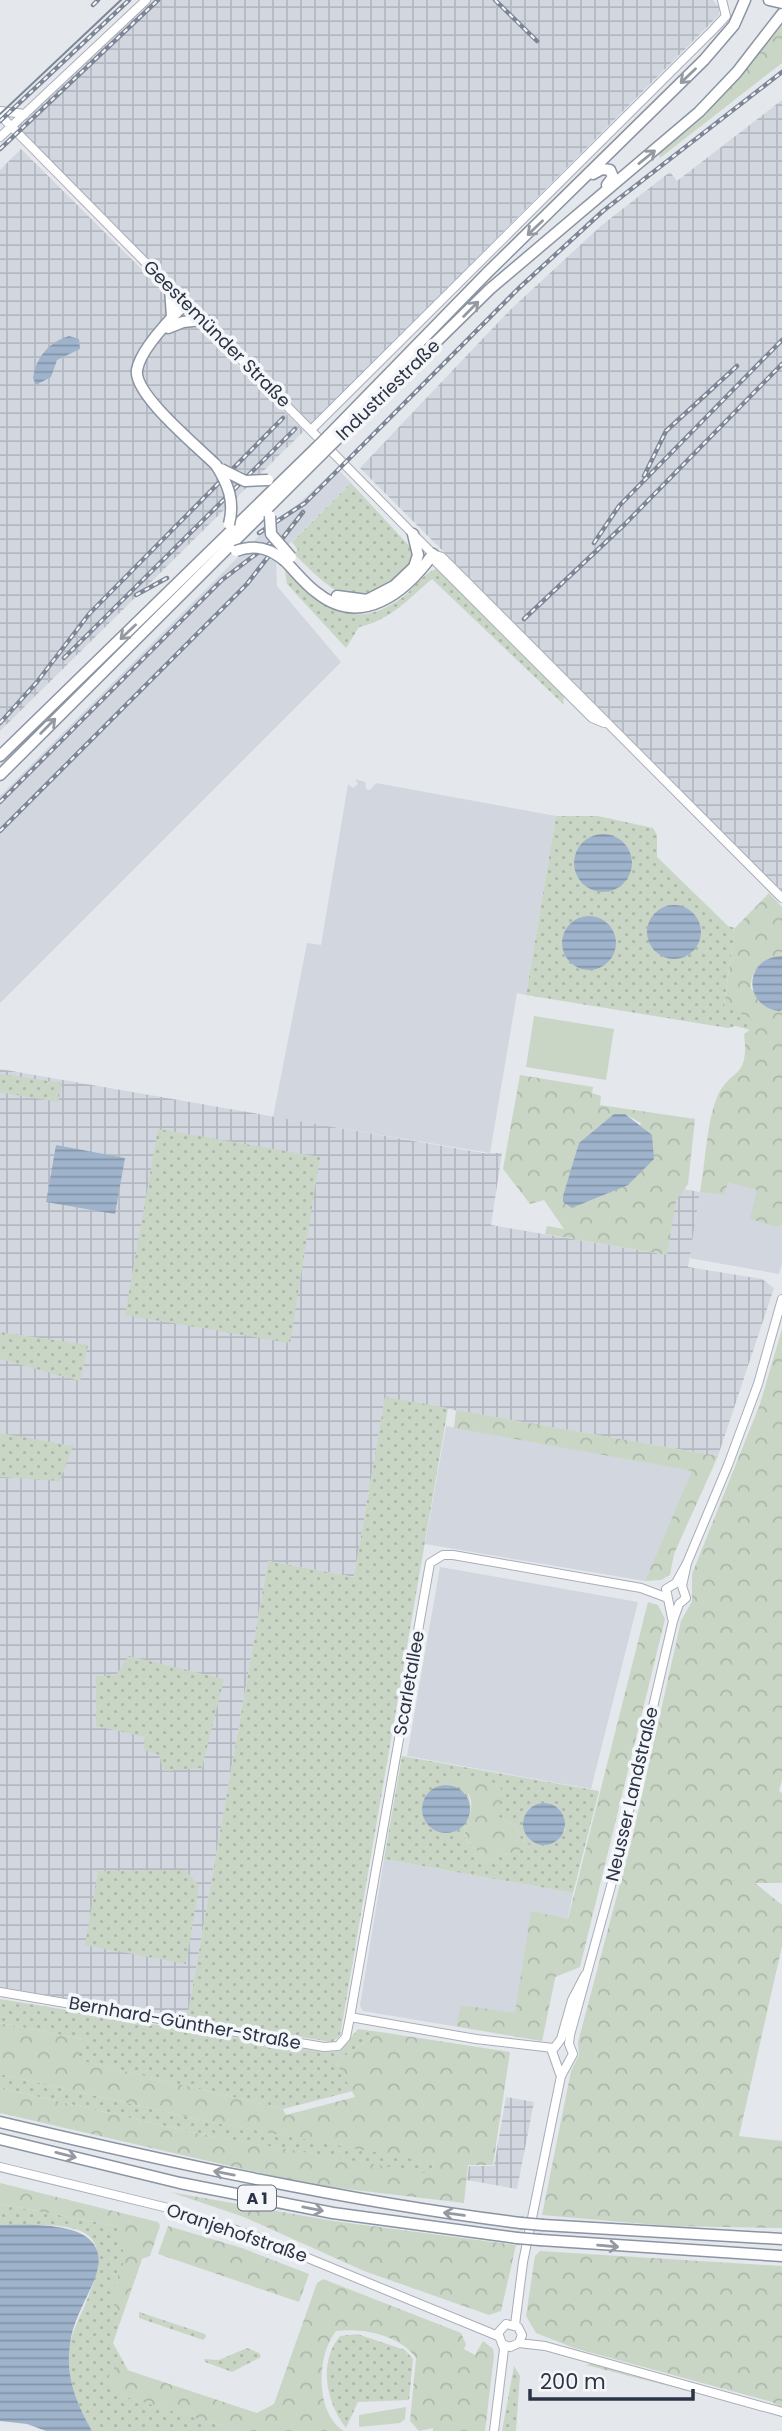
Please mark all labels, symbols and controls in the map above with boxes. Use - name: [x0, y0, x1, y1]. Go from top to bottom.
- one-way arrow: [680, 67, 697, 84]
- one-way arrow: [637, 149, 655, 164]
- one-way arrow: [526, 219, 543, 236]
- street label: Geestemünder Straße: [138, 254, 297, 413]
- one-way arrow: [462, 300, 479, 317]
- street label: Industriestraße: [330, 333, 445, 446]
- one-way arrow: [120, 624, 137, 641]
- one-way arrow: [40, 718, 57, 735]
- street label: Scarletallee: [387, 1629, 430, 1737]
- street label: Neusser Landstraße: [599, 1704, 664, 1884]
- street label: Bernhard-Günther-Straße: [67, 1990, 303, 2055]
- one-way arrow: [54, 2149, 77, 2163]
- one-way arrow: [213, 2166, 236, 2180]
- road number: A 1: [238, 2186, 276, 2210]
- street label: Oranjehofstraße: [163, 2197, 311, 2268]
- one-way arrow: [301, 2203, 324, 2216]
- one-way arrow: [443, 2207, 466, 2220]
- one-way arrow: [596, 2240, 619, 2253]
- scale bar: [530, 2358, 693, 2402]
- text: 200 m: [540, 2367, 606, 2396]

